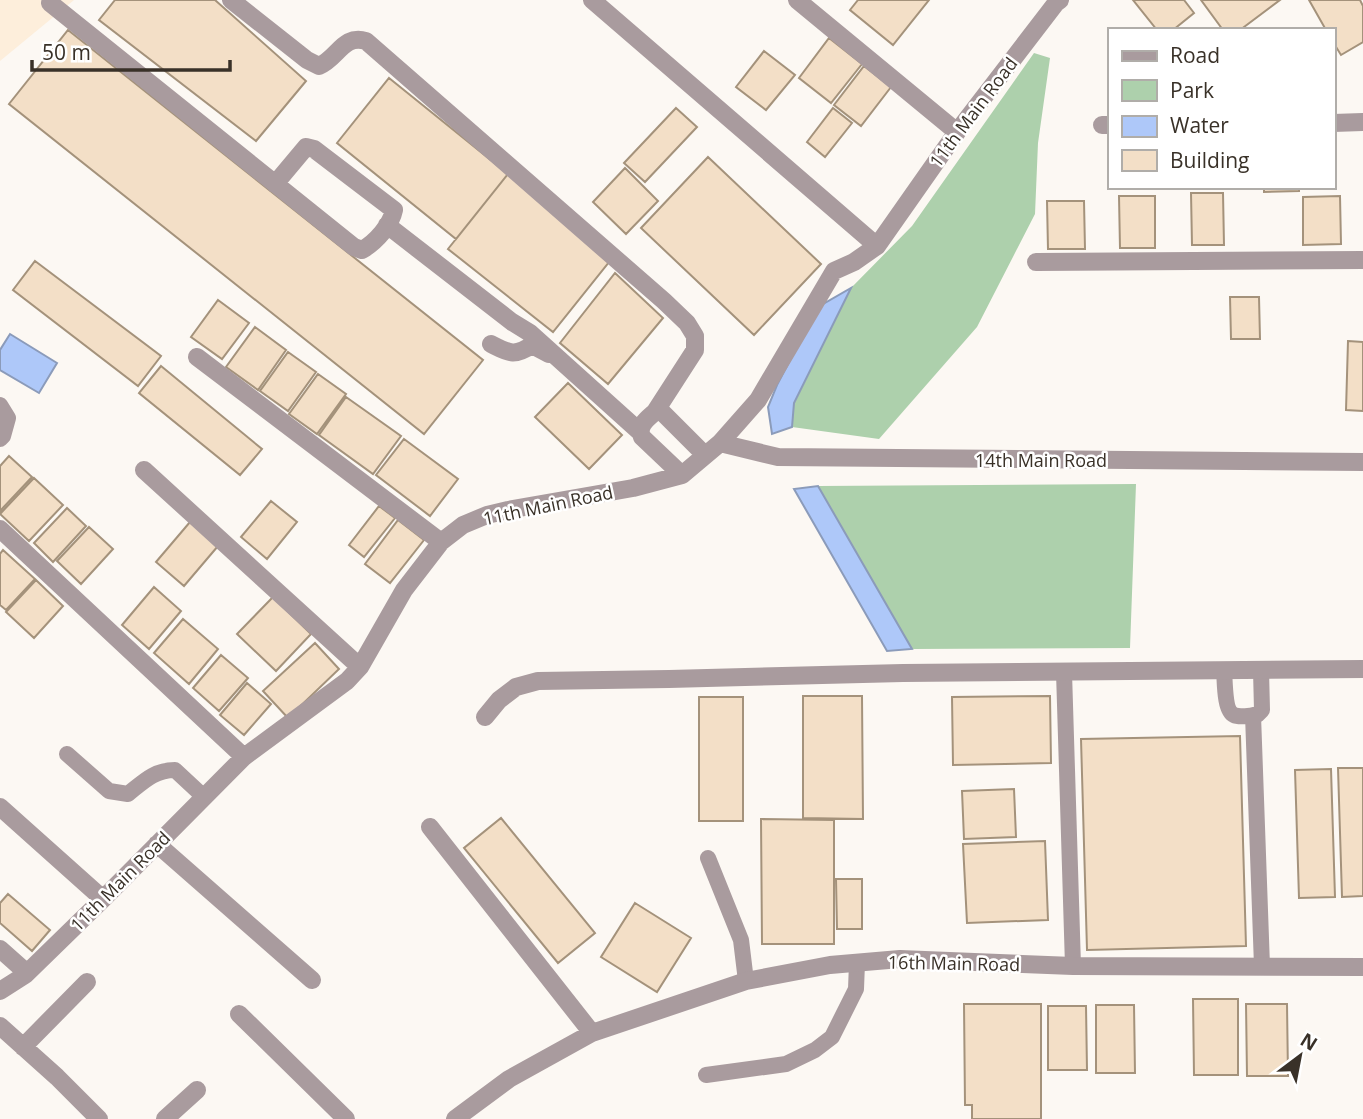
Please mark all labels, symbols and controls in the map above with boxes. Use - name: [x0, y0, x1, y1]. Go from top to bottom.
- scale bar: [32, 28, 229, 72]
- legend: [1108, 28, 1335, 189]
- text: 50 m: [42, 38, 91, 66]
- text: Road: [1170, 41, 1220, 69]
- street label: 11th Main Road: [924, 52, 1022, 172]
- text: Park: [1170, 76, 1214, 104]
- text: Water: [1170, 111, 1229, 139]
- text: Building: [1170, 146, 1249, 174]
- street label: 14th Main Road: [975, 448, 1107, 472]
- street label: 11th Main Road: [481, 480, 615, 530]
- street label: 11th Main Road: [65, 826, 175, 936]
- street label: 16th Main Road: [888, 950, 1020, 976]
- north arrow: [1265, 1021, 1335, 1091]
- text: N: [1296, 1026, 1322, 1057]

